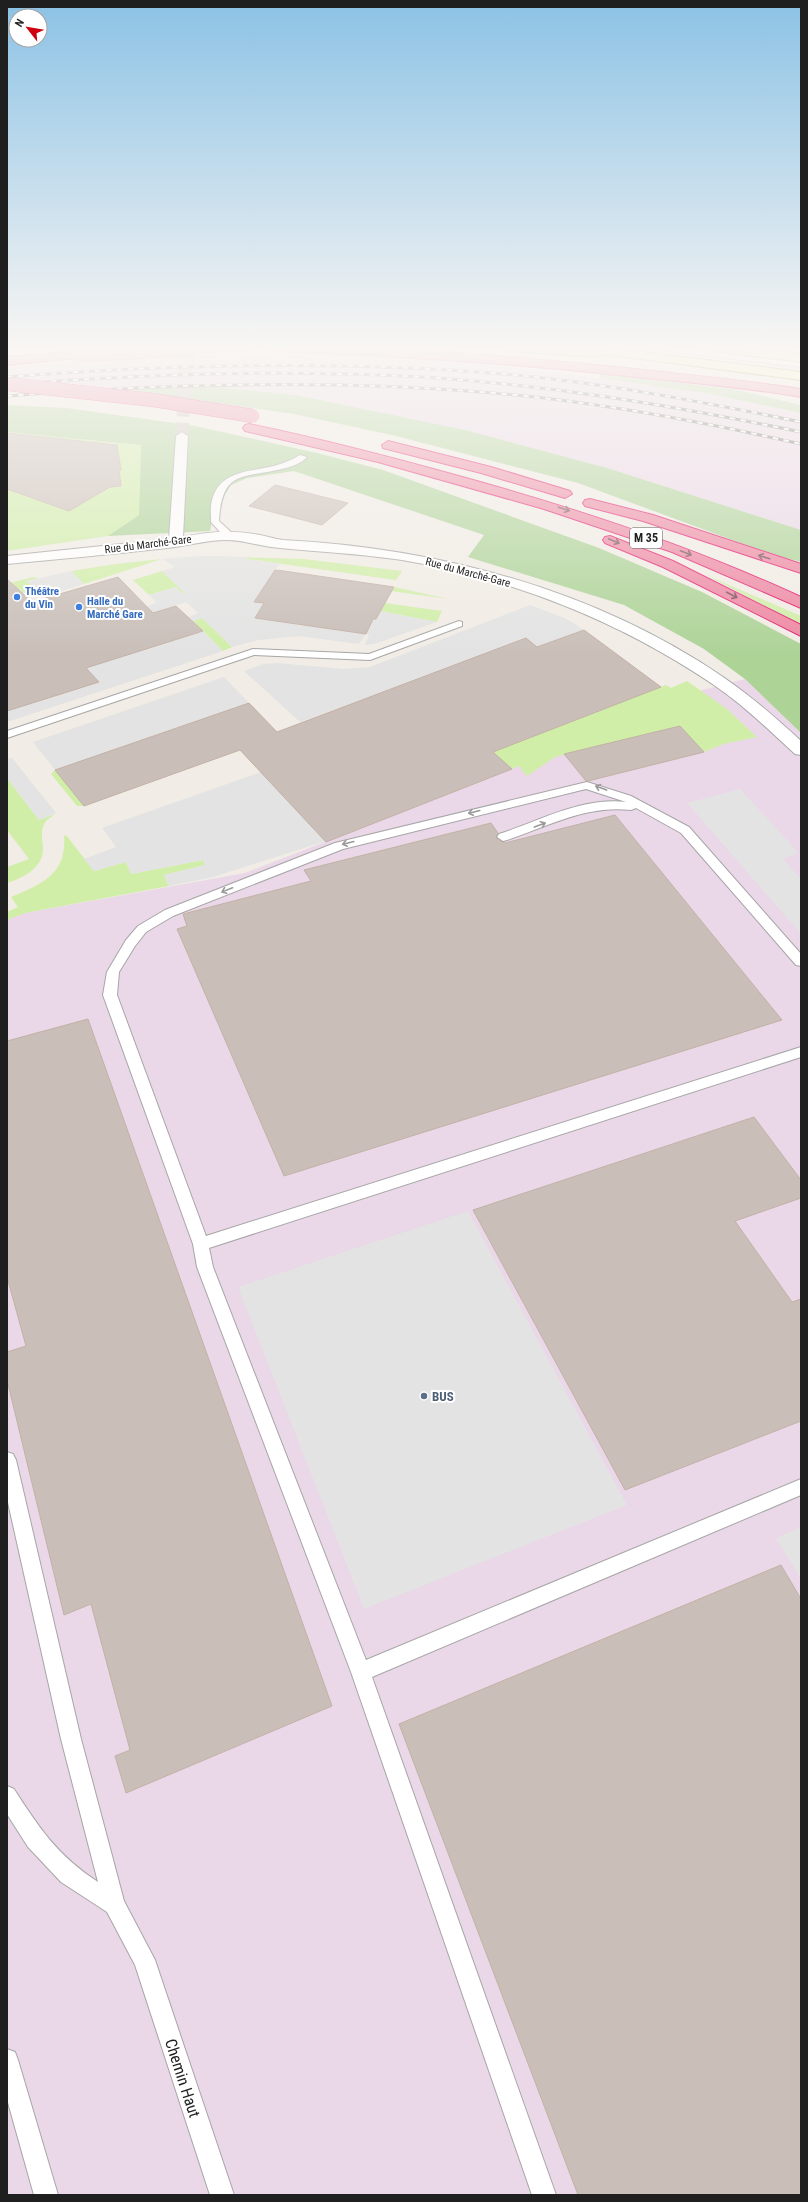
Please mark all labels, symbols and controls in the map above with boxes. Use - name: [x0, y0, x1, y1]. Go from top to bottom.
- north arrow: [8, 8, 48, 48]
- text: N: [13, 17, 27, 29]
- one-way arrow: [557, 506, 570, 513]
- road number: M 35: [630, 528, 662, 548]
- street label: Rue du Marché-Gare: [104, 533, 192, 556]
- one-way arrow: [607, 538, 619, 546]
- one-way arrow: [680, 550, 692, 558]
- one-way arrow: [758, 553, 770, 561]
- street label: Rue du Marché-Gare: [424, 555, 512, 590]
- place label: Théâtre du Vin: [25, 585, 59, 611]
- marker: Théâtre du Vin: [12, 592, 22, 602]
- one-way arrow: [726, 592, 738, 599]
- place label: Halle du Marché Gare: [87, 595, 143, 621]
- marker: Halle du Marché Gare: [74, 602, 84, 612]
- one-way arrow: [595, 784, 607, 792]
- one-way arrow: [468, 808, 481, 816]
- one-way arrow: [533, 820, 545, 828]
- one-way arrow: [342, 840, 355, 848]
- one-way arrow: [221, 886, 233, 894]
- place label: BUS: [432, 1389, 454, 1404]
- marker: BUS: [419, 1391, 429, 1401]
- street label: Chemin Haut: [161, 2036, 204, 2120]

